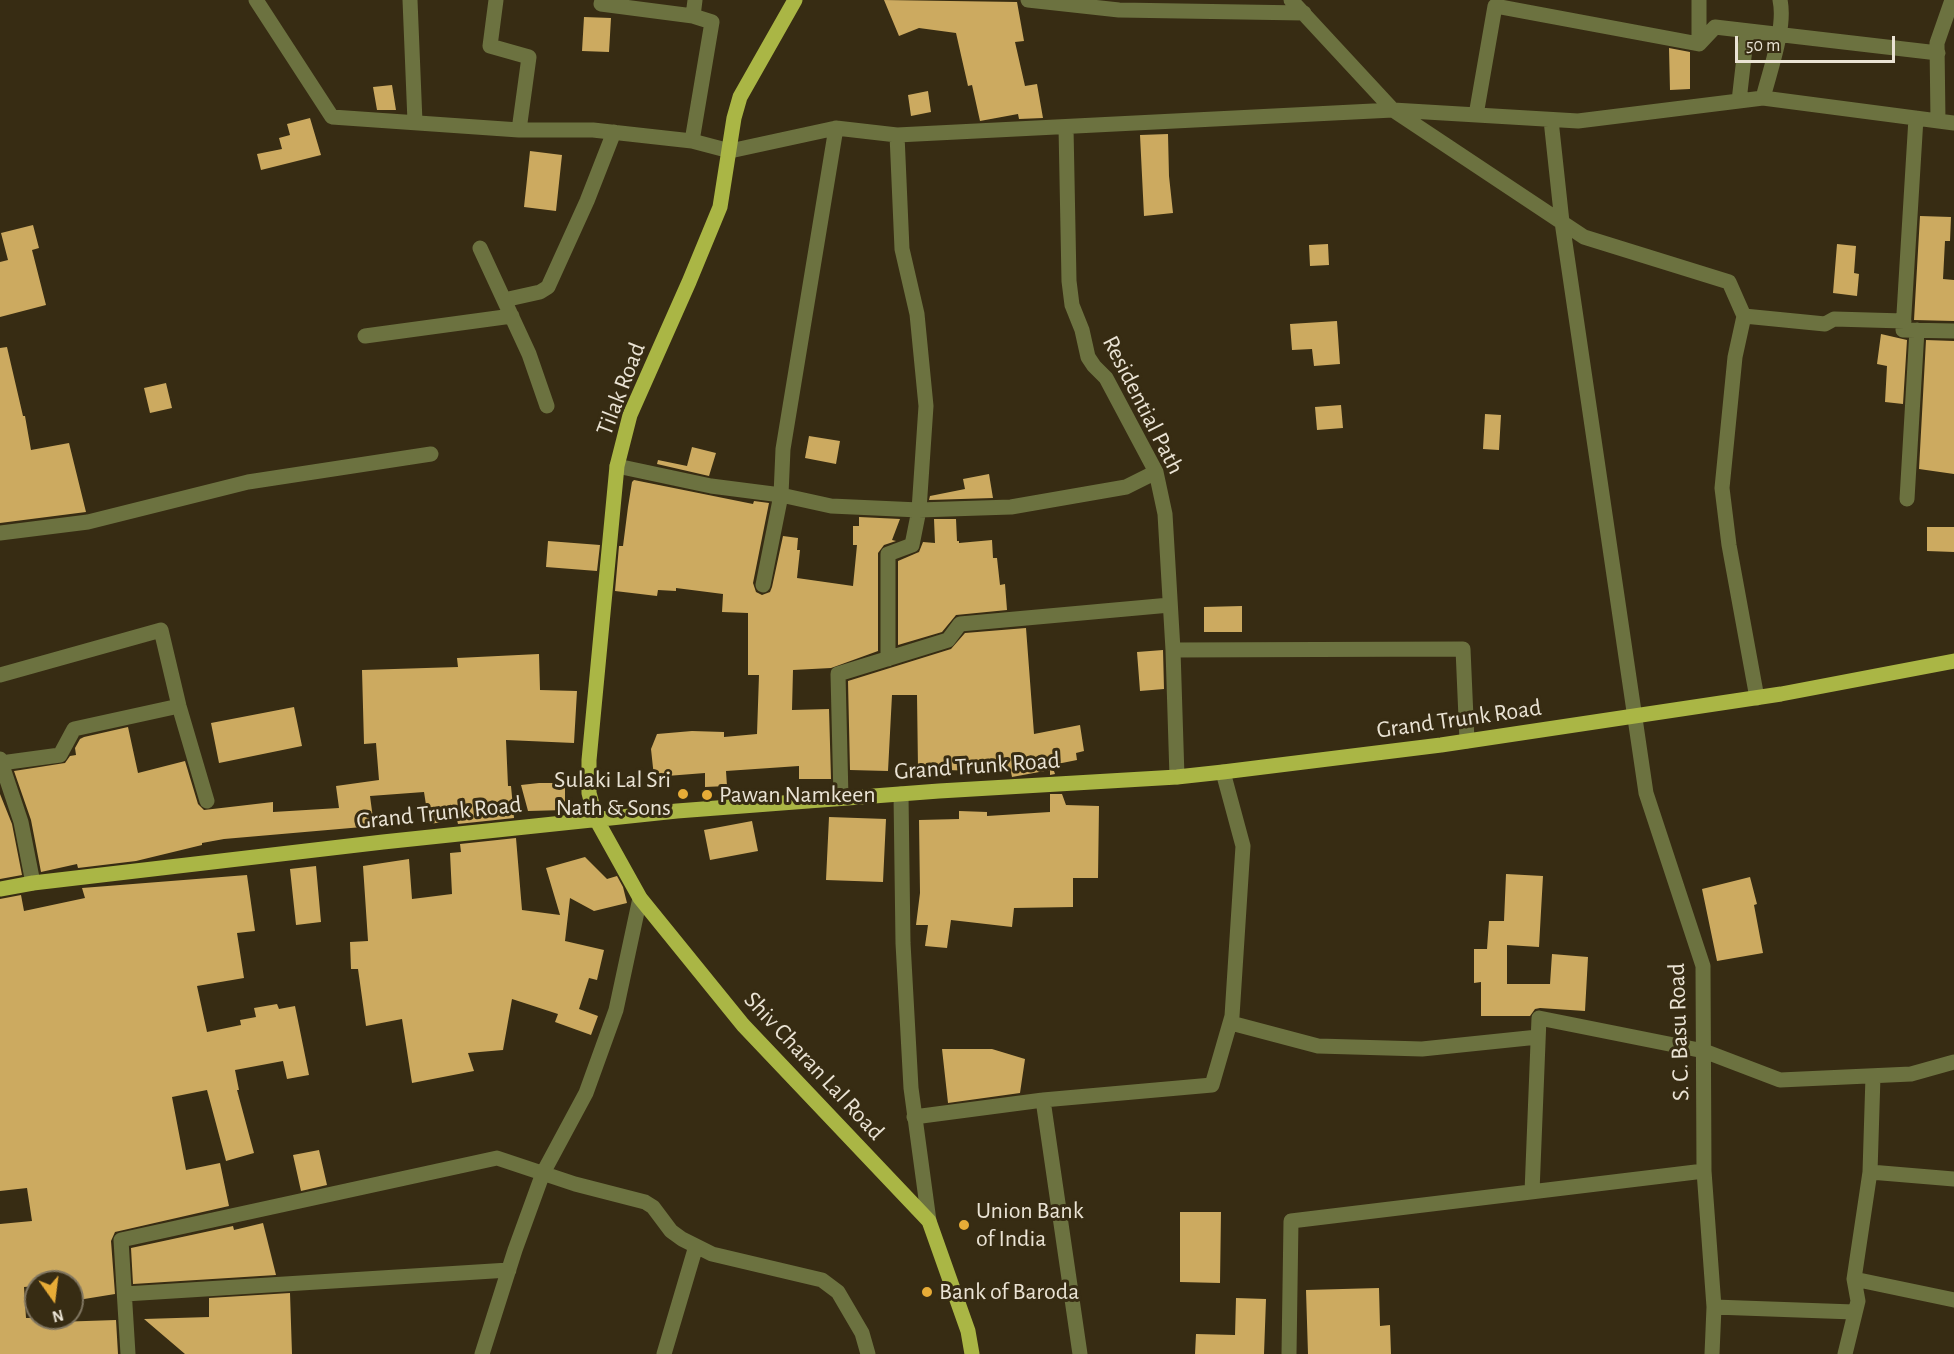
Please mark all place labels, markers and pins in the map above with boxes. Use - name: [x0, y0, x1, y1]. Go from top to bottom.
- place label: Sulaki Lal Sri Nath & Sons: [554, 766, 671, 822]
- place label: Pawan Namkeen: [719, 781, 876, 809]
- marker: Sulaki Lal Sri Nath & Sons: [676, 787, 690, 801]
- marker: Pawan Namkeen: [700, 788, 714, 802]
- place label: Union Bank of India: [976, 1197, 1084, 1253]
- marker: Union Bank of India: [957, 1218, 971, 1232]
- place label: Bank of Baroda: [939, 1278, 1079, 1306]
- marker: Bank of Baroda: [920, 1285, 934, 1299]

